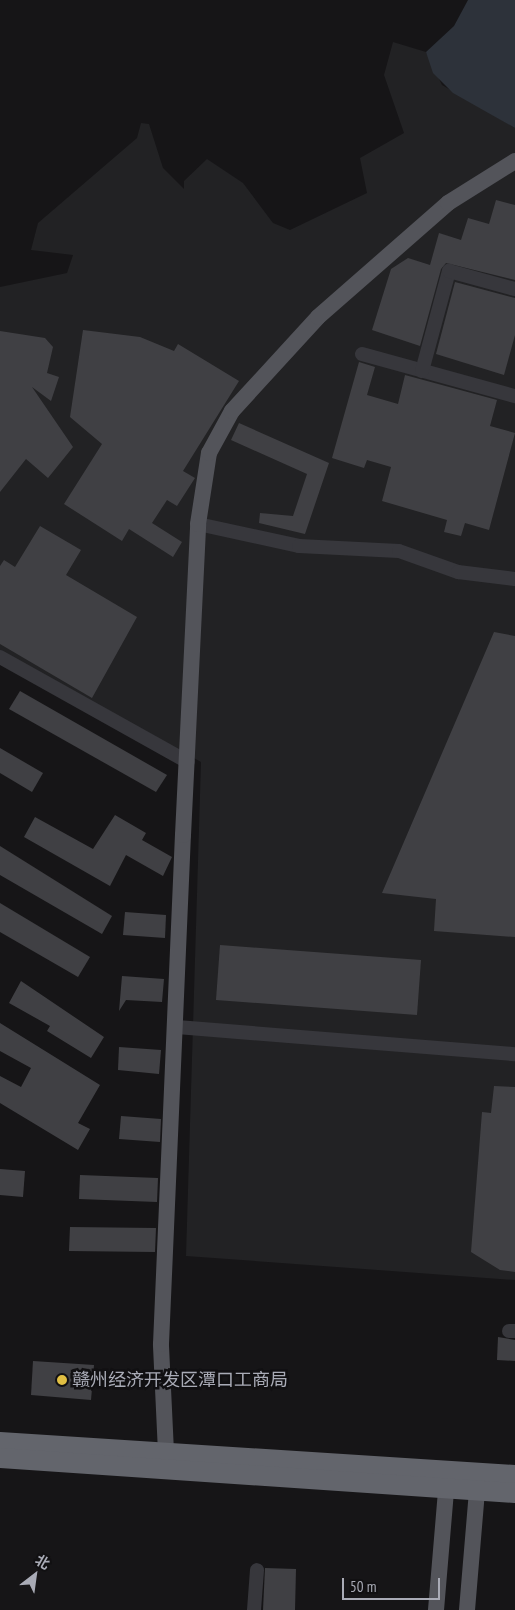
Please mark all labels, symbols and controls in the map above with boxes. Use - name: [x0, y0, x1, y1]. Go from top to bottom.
- place label: 赣州经济开发区潭口工商局: [72, 1369, 288, 1391]
- marker: 赣州经济开发区潭口工商局: [56, 1374, 68, 1386]
- north arrow: [10, 1550, 60, 1600]
- text: 北: [32, 1551, 53, 1573]
- scale bar: [345, 1568, 442, 1600]
- text: 50 m: [350, 1577, 376, 1596]

